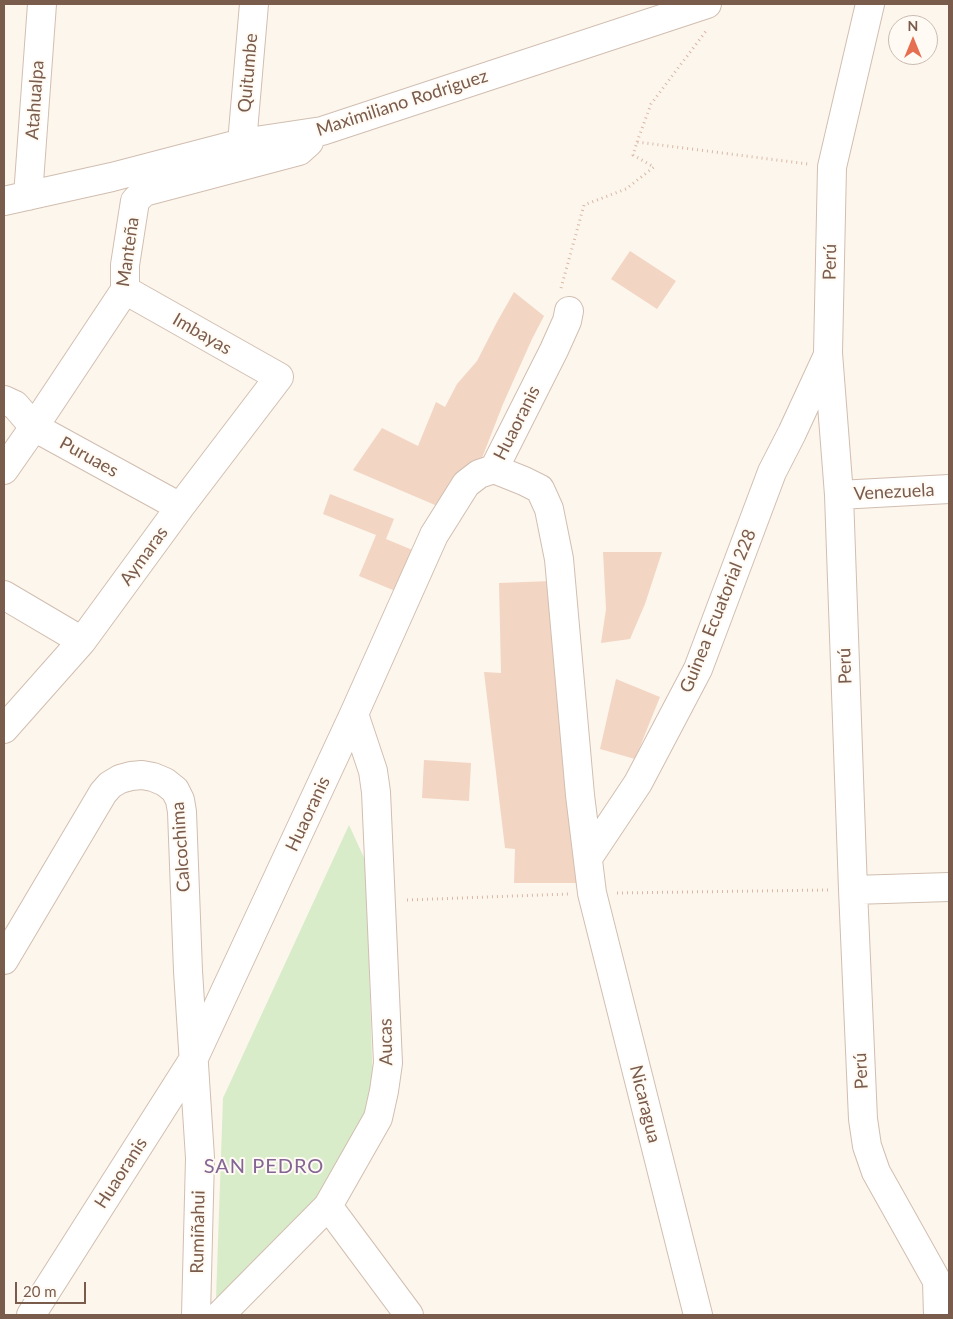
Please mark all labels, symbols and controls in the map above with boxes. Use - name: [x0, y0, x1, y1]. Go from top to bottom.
- north arrow: [888, 15, 938, 65]
- text: N: [908, 17, 918, 34]
- street label: Quitumbe: [234, 32, 262, 114]
- street label: Atahualpa: [21, 60, 49, 140]
- street label: Maximiliano Rodriguez: [314, 65, 490, 141]
- street label: Manteña: [112, 216, 144, 288]
- street label: Perú: [819, 244, 841, 280]
- street label: Imbayas: [169, 309, 235, 359]
- street label: Huaoranis: [489, 382, 545, 464]
- street label: Puruaes: [56, 432, 122, 482]
- street label: Venezuela: [853, 479, 935, 505]
- street label: Aymaras: [115, 522, 173, 590]
- street label: Guinea Ecuatorial 228: [675, 526, 761, 696]
- street label: Perú: [834, 647, 856, 685]
- street label: Huaoranis: [281, 773, 335, 855]
- street label: Calcochima: [167, 801, 195, 893]
- street label: Aucas: [375, 1018, 397, 1066]
- street label: Perú: [849, 1052, 873, 1090]
- street label: Nicaragua: [625, 1063, 665, 1145]
- street label: Huaoranis: [90, 1133, 152, 1213]
- district label: SAN PEDRO: [203, 1155, 325, 1179]
- street label: Rumiñahui: [186, 1190, 210, 1274]
- scale bar: [18, 1272, 89, 1304]
- text: 20 m: [23, 1282, 57, 1300]

